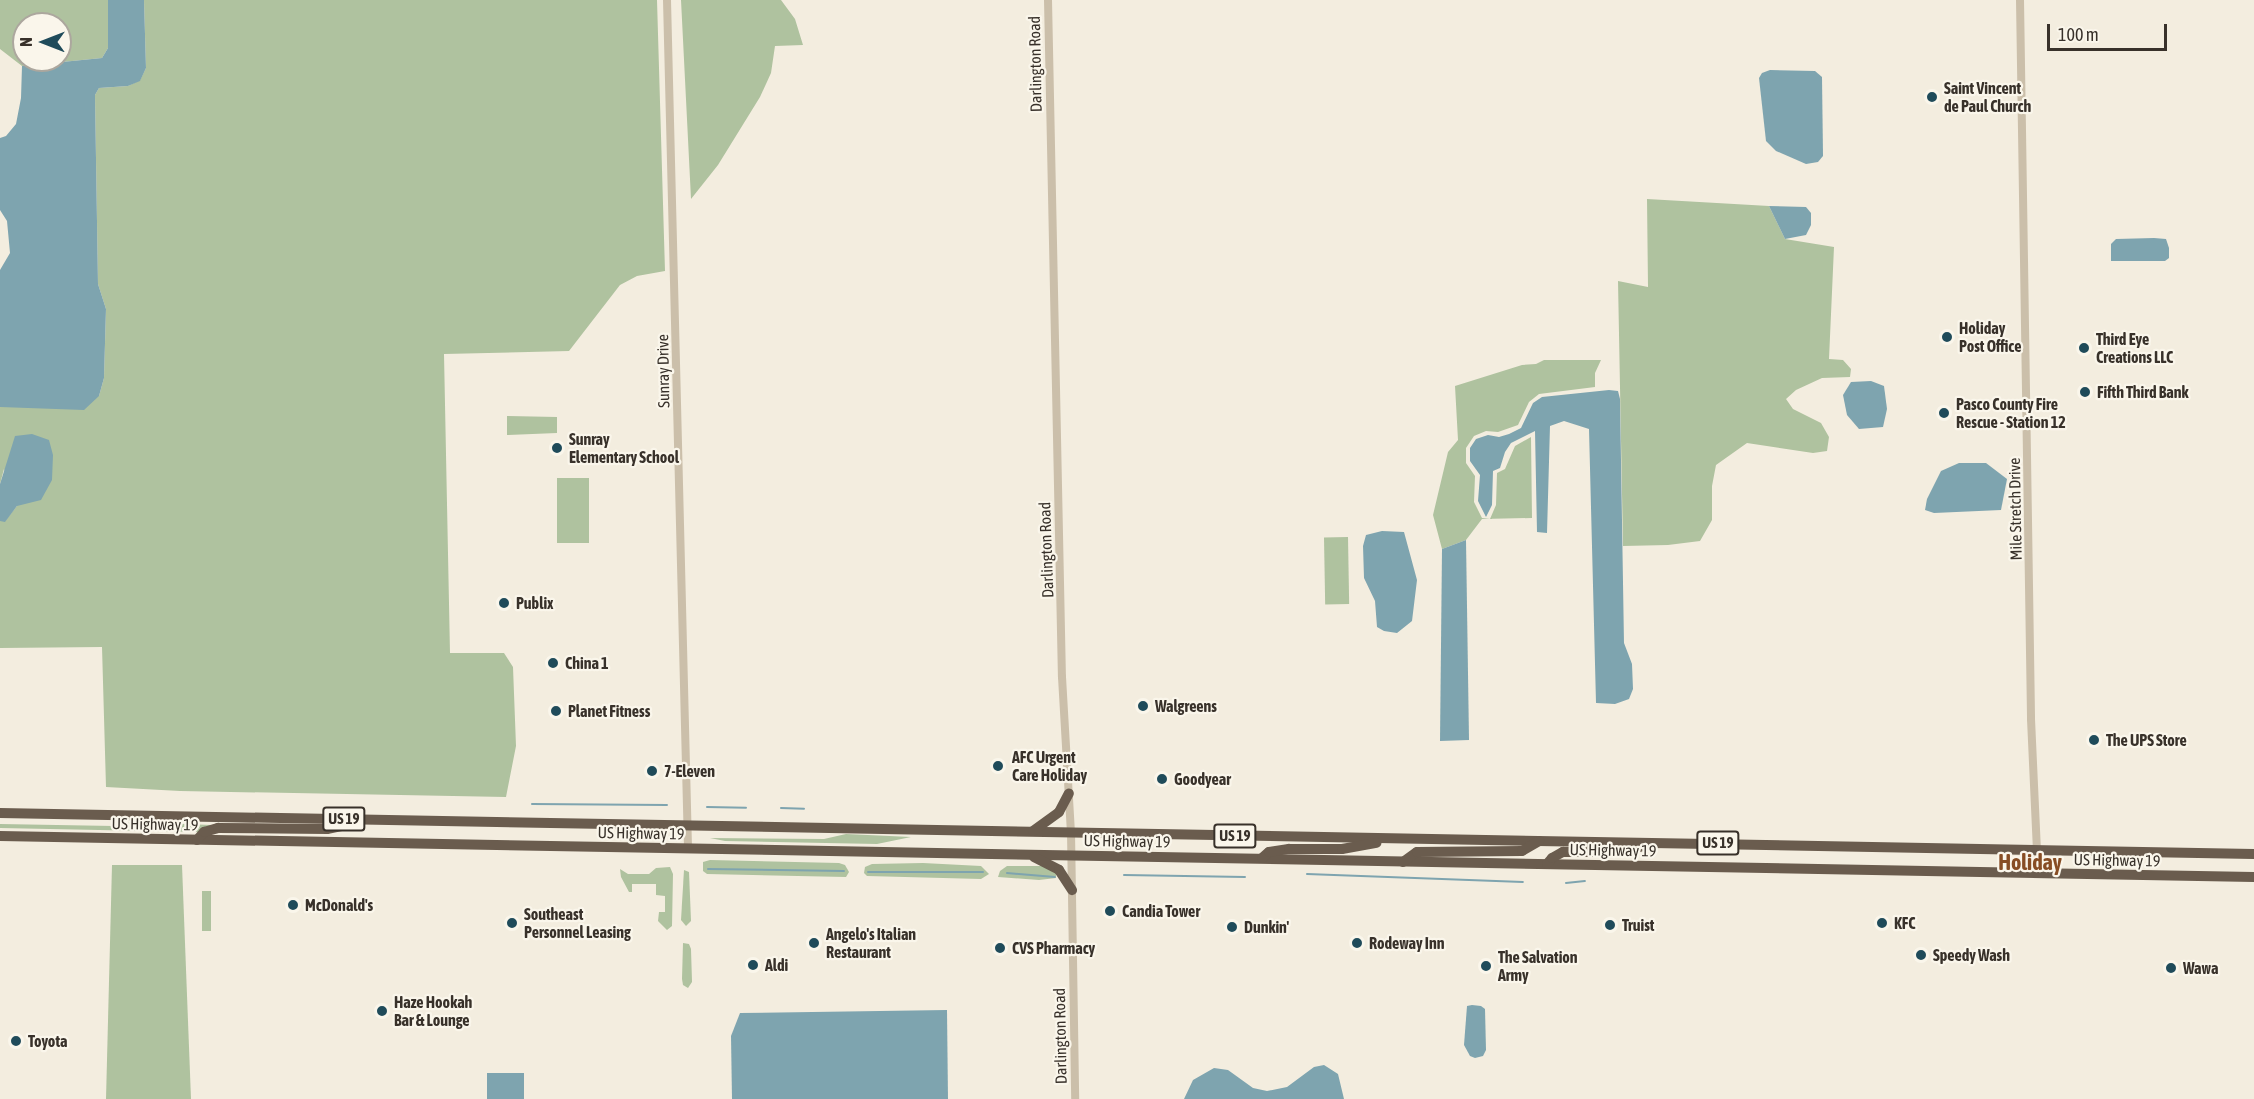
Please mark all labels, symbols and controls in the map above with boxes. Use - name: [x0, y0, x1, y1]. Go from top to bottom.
- north arrow: [12, 12, 72, 72]
- scale bar: [2050, 12, 2170, 50]
- street label: Darlington Road: [1025, 16, 1045, 112]
- text: 100 m: [2058, 24, 2099, 45]
- text: N: [17, 37, 35, 47]
- place label: Saint Vincent de Paul Church: [1944, 78, 2031, 116]
- marker: Saint Vincent de Paul Church: [1925, 90, 1939, 104]
- place label: Holiday Post Office: [1959, 318, 2022, 356]
- place label: Third Eye Creations LLC: [2096, 329, 2173, 367]
- marker: Holiday Post Office: [1940, 330, 1954, 344]
- street label: Sunray Drive: [653, 334, 673, 408]
- marker: Third Eye Creations LLC: [2077, 341, 2091, 355]
- place label: Fifth Third Bank: [2097, 382, 2189, 402]
- marker: Fifth Third Bank: [2078, 385, 2092, 399]
- place label: Pasco County Fire Rescue - Station 12: [1956, 394, 2066, 432]
- marker: Pasco County Fire Rescue - Station 12: [1937, 406, 1951, 420]
- place label: Sunray Elementary School: [569, 429, 679, 467]
- marker: Sunray Elementary School: [550, 441, 564, 455]
- street label: Mile Stretch Drive: [2005, 458, 2025, 560]
- street label: Darlington Road: [1035, 502, 1057, 598]
- place label: Publix: [516, 593, 554, 613]
- marker: Publix: [497, 596, 511, 610]
- place label: China 1: [565, 653, 609, 673]
- marker: China 1: [546, 656, 560, 670]
- place label: Walgreens: [1155, 696, 1217, 716]
- marker: Walgreens: [1136, 699, 1150, 713]
- place label: Planet Fitness: [568, 701, 650, 721]
- marker: Planet Fitness: [549, 704, 563, 718]
- place label: The UPS Store: [2106, 730, 2187, 750]
- marker: The UPS Store: [2087, 733, 2101, 747]
- place label: AFC Urgent Care Holiday: [1012, 747, 1087, 785]
- marker: AFC Urgent Care Holiday: [989, 757, 1007, 775]
- place label: 7-Eleven: [664, 761, 715, 781]
- marker: 7-Eleven: [645, 764, 659, 778]
- place label: Goodyear: [1174, 769, 1231, 789]
- marker: Goodyear: [1155, 772, 1169, 786]
- road number: US 19: [322, 807, 366, 831]
- street label: US Highway 19: [112, 814, 198, 834]
- street label: US Highway 19: [598, 823, 684, 843]
- road number: US 19: [1212, 824, 1258, 848]
- street label: US Highway 19: [1084, 831, 1170, 851]
- road number: US 19: [1696, 831, 1740, 855]
- street label: US Highway 19: [1570, 840, 1656, 860]
- district label: Holiday: [1998, 850, 2062, 876]
- street label: US Highway 19: [2074, 850, 2160, 870]
- place label: McDonald's: [305, 895, 373, 915]
- marker: McDonald's: [286, 898, 300, 912]
- place label: Candia Tower: [1122, 901, 1200, 921]
- place label: Southeast Personnel Leasing: [524, 904, 631, 942]
- marker: Candia Tower: [1103, 904, 1117, 918]
- place label: KFC: [1894, 913, 1915, 933]
- place label: Truist: [1622, 915, 1654, 935]
- marker: Southeast Personnel Leasing: [505, 916, 519, 930]
- marker: KFC: [1875, 916, 1889, 930]
- place label: Dunkin': [1244, 917, 1289, 937]
- marker: Truist: [1603, 918, 1617, 932]
- marker: Dunkin': [1225, 920, 1239, 934]
- place label: Angelo's Italian Restaurant: [826, 924, 916, 962]
- place label: Rodeway Inn: [1369, 933, 1444, 953]
- marker: Angelo's Italian Restaurant: [807, 936, 821, 950]
- marker: Rodeway Inn: [1350, 936, 1364, 950]
- place label: CVS Pharmacy: [1012, 938, 1095, 958]
- marker: CVS Pharmacy: [993, 941, 1007, 955]
- place label: Speedy Wash: [1933, 945, 2010, 965]
- place label: The Salvation Army: [1498, 947, 1578, 985]
- marker: Speedy Wash: [1914, 948, 1928, 962]
- place label: Aldi: [765, 955, 788, 975]
- marker: Aldi: [746, 958, 760, 972]
- place label: Wawa: [2183, 958, 2218, 978]
- marker: The Salvation Army: [1479, 959, 1493, 973]
- marker: Wawa: [2164, 961, 2178, 975]
- street label: Darlington Road: [1050, 988, 1070, 1084]
- place label: Haze Hookah Bar & Lounge: [394, 992, 472, 1030]
- marker: Haze Hookah Bar & Lounge: [375, 1004, 389, 1018]
- place label: Toyota: [28, 1031, 67, 1051]
- marker: Toyota: [9, 1034, 23, 1048]

